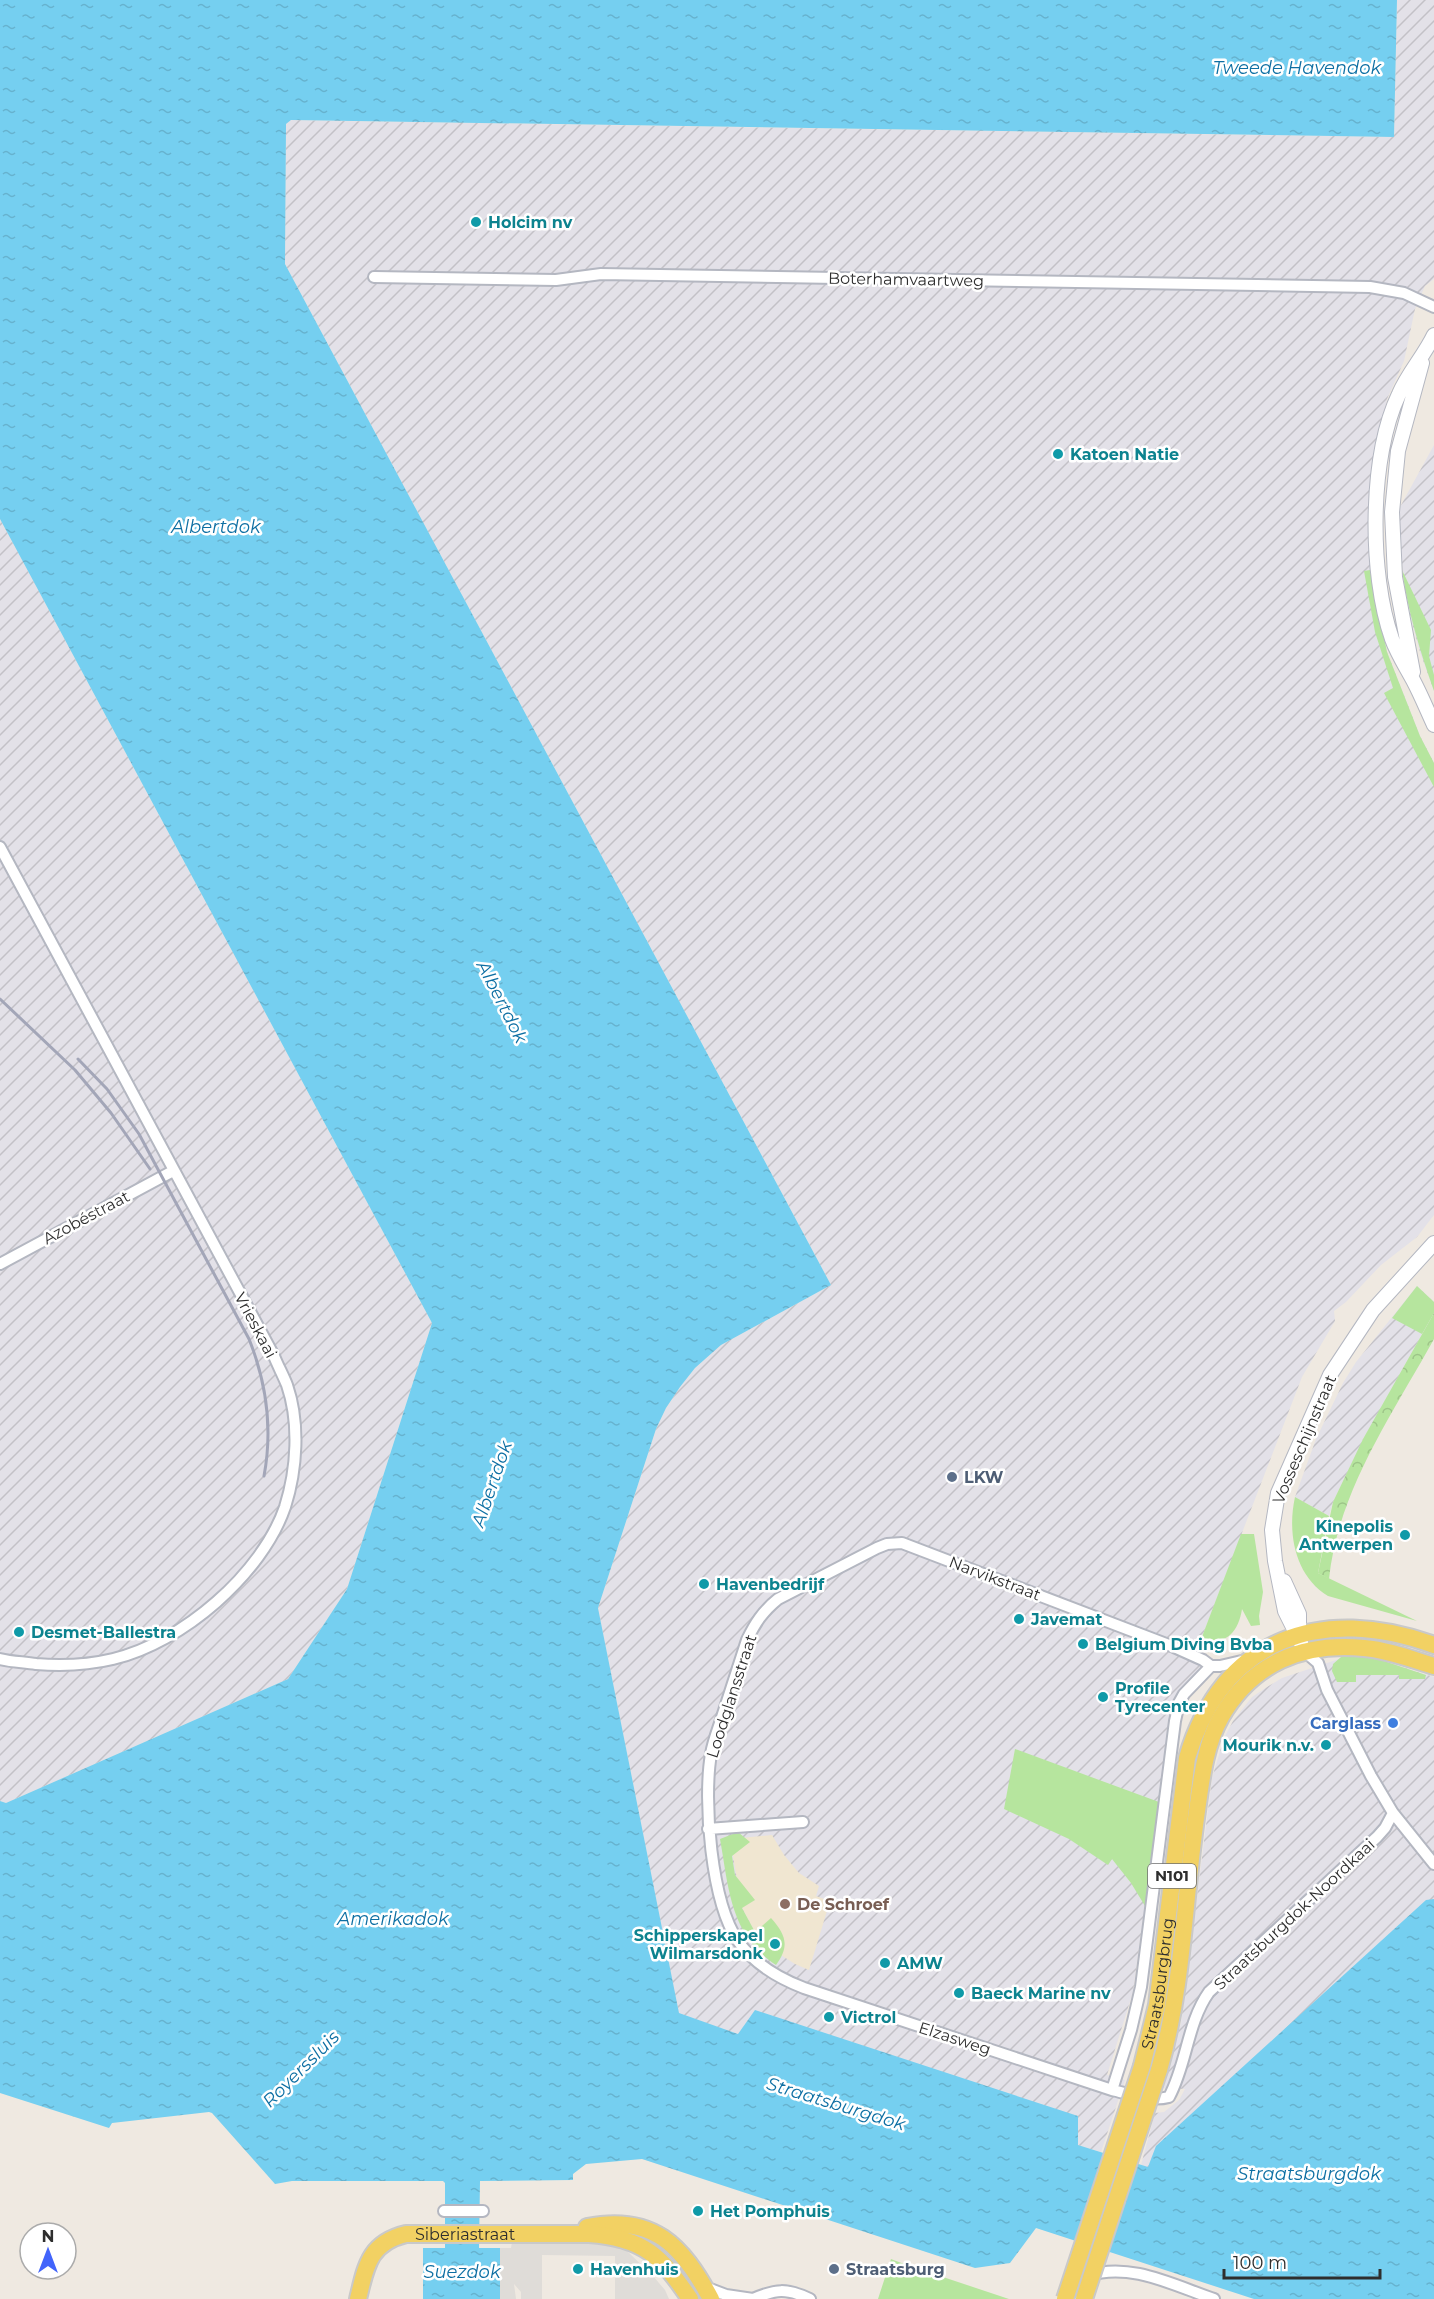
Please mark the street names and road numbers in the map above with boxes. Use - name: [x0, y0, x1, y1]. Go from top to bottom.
- street label: Boterhamvaartweg: [828, 269, 984, 290]
- street label: Azobéstraat: [40, 1186, 133, 1248]
- street label: Vrieskaai: [230, 1289, 281, 1361]
- street label: Vosseschijnstraat: [1269, 1371, 1340, 1506]
- street label: Narvikstraat: [946, 1552, 1044, 1605]
- street label: Loodglansstraat: [703, 1631, 761, 1760]
- street label: Straatsburgdok-Noordkaai: [1210, 1835, 1379, 1994]
- road number: N101: [1148, 1864, 1196, 1888]
- street label: Straatsburgbrug: [1137, 1917, 1178, 2051]
- street label: Elzasweg: [916, 2018, 993, 2059]
- street label: Siberiastraat: [415, 2225, 516, 2244]

